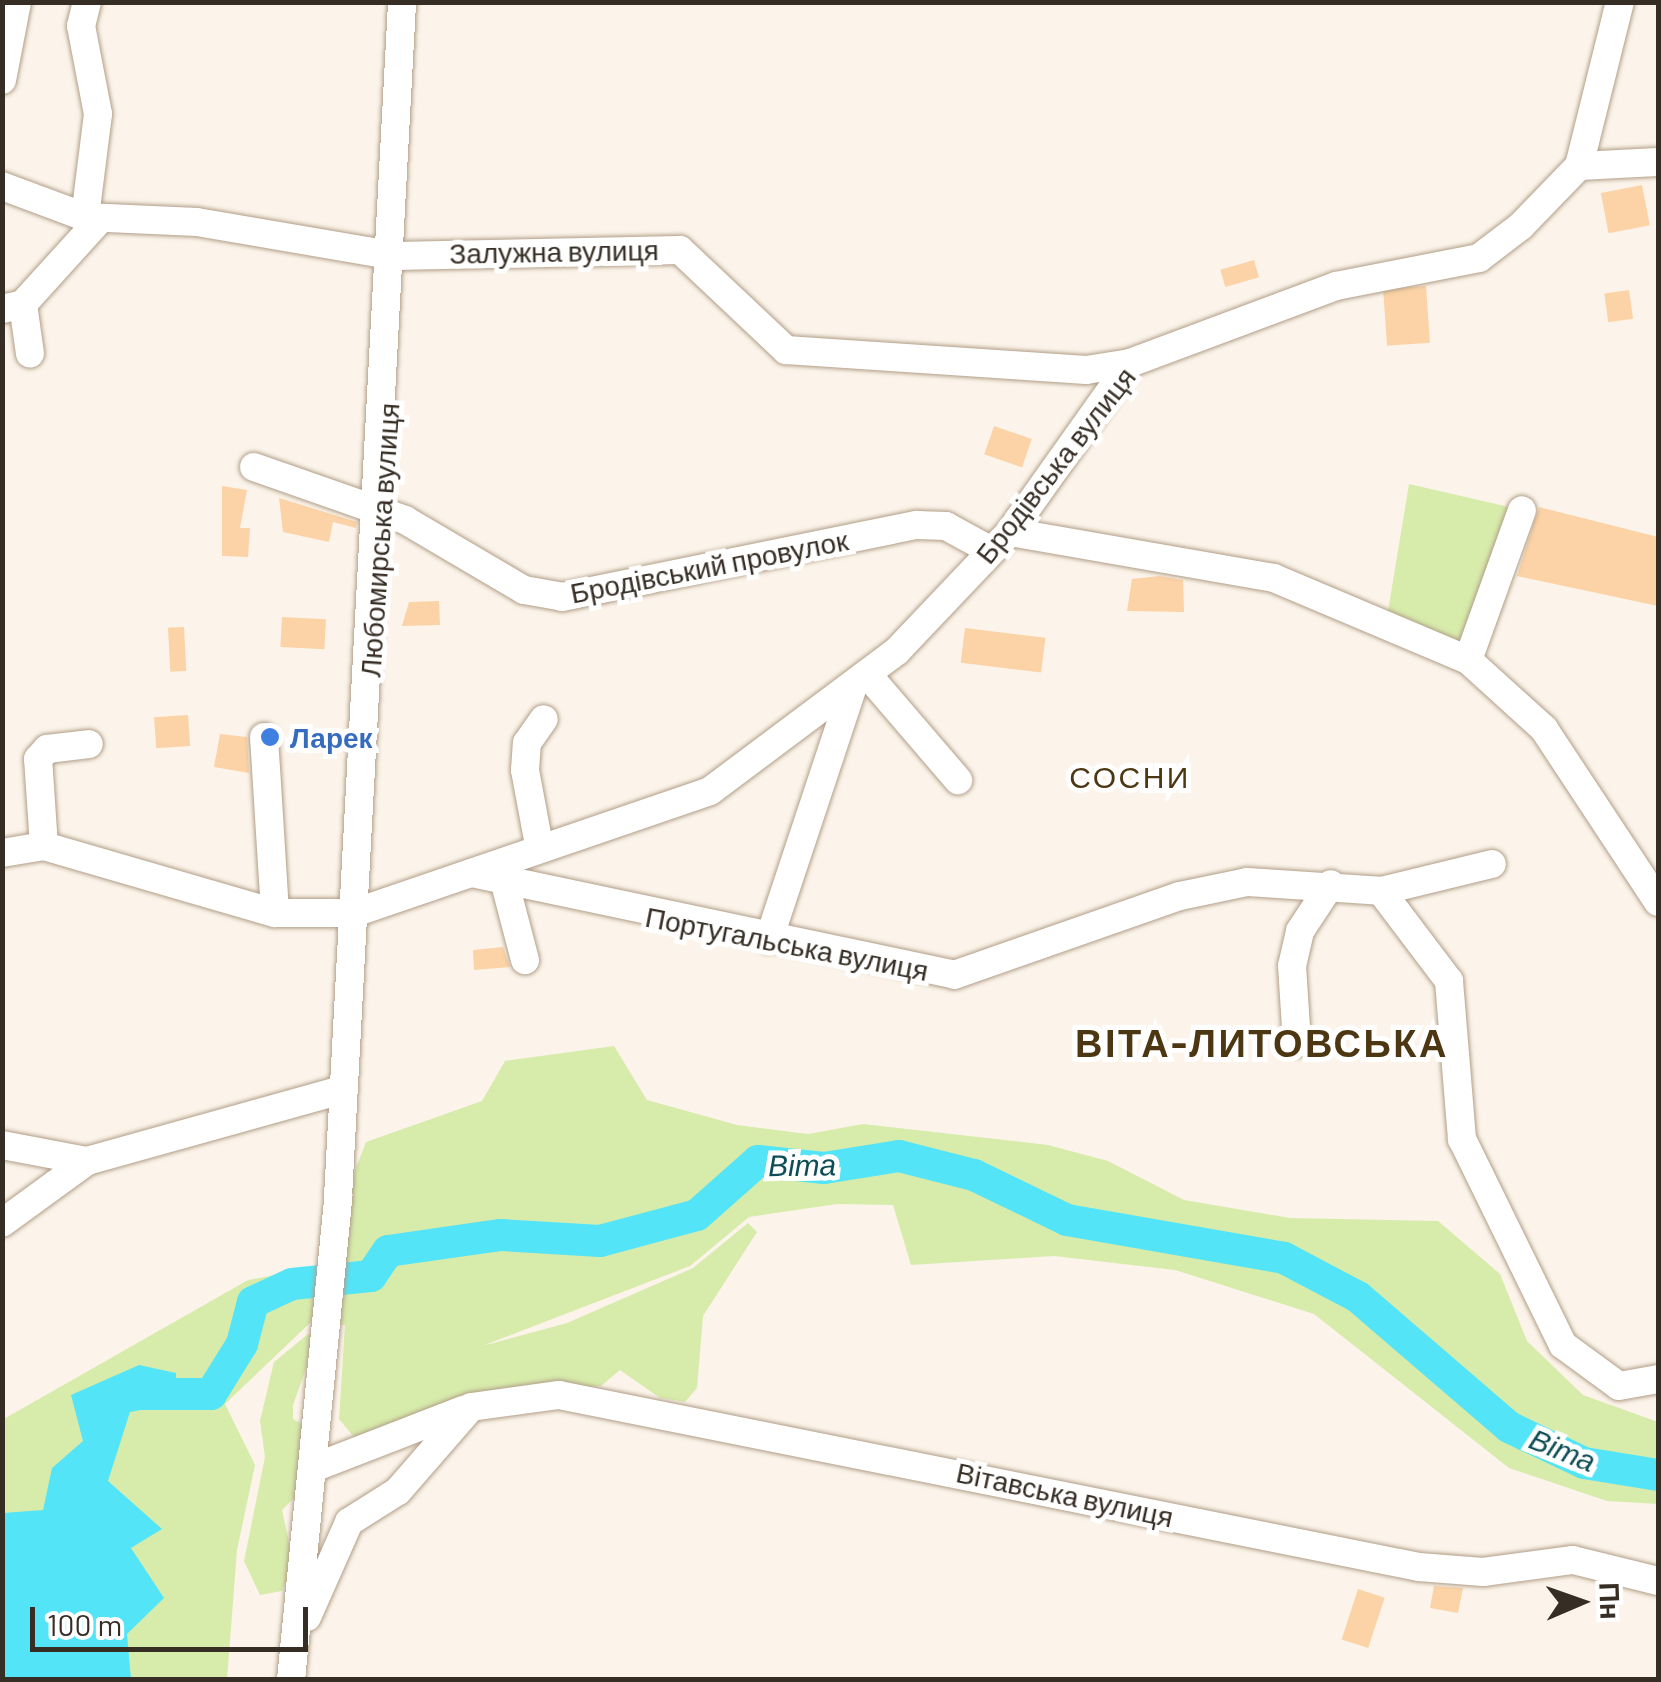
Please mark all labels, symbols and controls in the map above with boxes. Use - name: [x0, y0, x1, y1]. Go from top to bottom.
- street label: Залужна вулиця: [449, 232, 659, 270]
- street label: Бродівська вулиця: [968, 360, 1142, 570]
- street label: Любомирська вулиця: [353, 402, 405, 678]
- street label: Бродівський провулок: [567, 523, 851, 609]
- place label: Ларек: [290, 720, 373, 754]
- marker: Ларек: [259, 726, 281, 748]
- district label: СОСНИ: [1069, 758, 1191, 794]
- street label: Португальська вулиця: [643, 899, 931, 987]
- district label: ВІТА-ЛИТОВСЬКА: [1075, 1020, 1449, 1066]
- water label: Віта: [768, 1145, 836, 1183]
- water label: Віта: [1525, 1420, 1601, 1478]
- street label: Вітавська вулиця: [953, 1455, 1177, 1533]
- north arrow: [1531, 1552, 1631, 1652]
- text: Пн: [1593, 1582, 1629, 1620]
- scale bar: [35, 1587, 312, 1649]
- text: 100 m: [47, 1606, 122, 1642]

